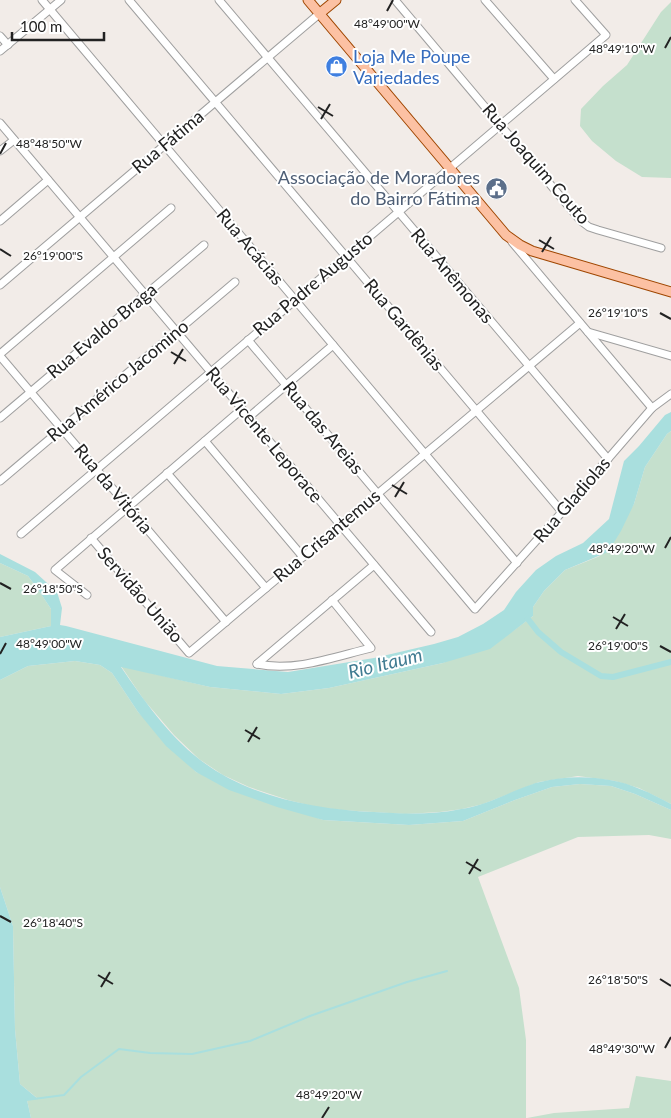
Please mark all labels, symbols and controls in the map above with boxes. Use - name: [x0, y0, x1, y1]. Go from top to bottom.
- scale bar: [12, 10, 105, 42]
- text: 48°49'00"W: [354, 16, 421, 31]
- text: 100 m: [20, 17, 62, 35]
- text: 48°49'10"W: [589, 41, 656, 56]
- place label: Loja Me Poupe Variedades: [353, 45, 470, 88]
- shop icon: Loja Me Poupe Variedades: [325, 55, 349, 79]
- street label: Rua Joaquim Couto: [478, 98, 595, 228]
- street label: Rua Fátima: [127, 105, 208, 178]
- text: 48°48'50"W: [16, 136, 83, 151]
- place label: Associação de Moradores do Bairro Fátima: [278, 166, 480, 209]
- public building icon: Associação de Moradores do Bairro Fátima: [484, 176, 508, 200]
- street label: Rua Acácias: [212, 204, 289, 289]
- street label: Rua Anêmonas: [407, 223, 499, 328]
- street label: Rua Padre Augusto: [248, 227, 377, 340]
- text: 26°19'00"S: [23, 248, 83, 263]
- street label: Rua Gardênias: [360, 274, 450, 375]
- street label: Rua Evaldo Braga: [42, 278, 161, 383]
- text: 26°19'10"S: [588, 305, 648, 320]
- street label: Rua Américo Jacomino: [42, 315, 193, 446]
- street label: Rua Vicente Leporace: [202, 362, 328, 507]
- street label: Rua das Areias: [279, 377, 369, 478]
- street label: Rua da Vitória: [70, 439, 158, 538]
- street label: Rua Gladiolas: [528, 452, 615, 547]
- street label: Rua Crisantemus: [269, 484, 384, 586]
- text: 48°49'20"W: [589, 541, 656, 556]
- street label: Servidão União: [93, 542, 188, 647]
- text: 26°18'50"S: [23, 581, 83, 596]
- text: 48°49'00"W: [16, 636, 83, 651]
- text: 26°19'00"S: [588, 638, 648, 653]
- water label: Rio Itaum: [345, 642, 424, 683]
- text: 26°18'40"S: [23, 915, 83, 930]
- text: 26°18'50"S: [588, 972, 648, 987]
- text: 48°49'30"W: [589, 1041, 656, 1056]
- text: 48°49'20"W: [296, 1087, 363, 1102]

